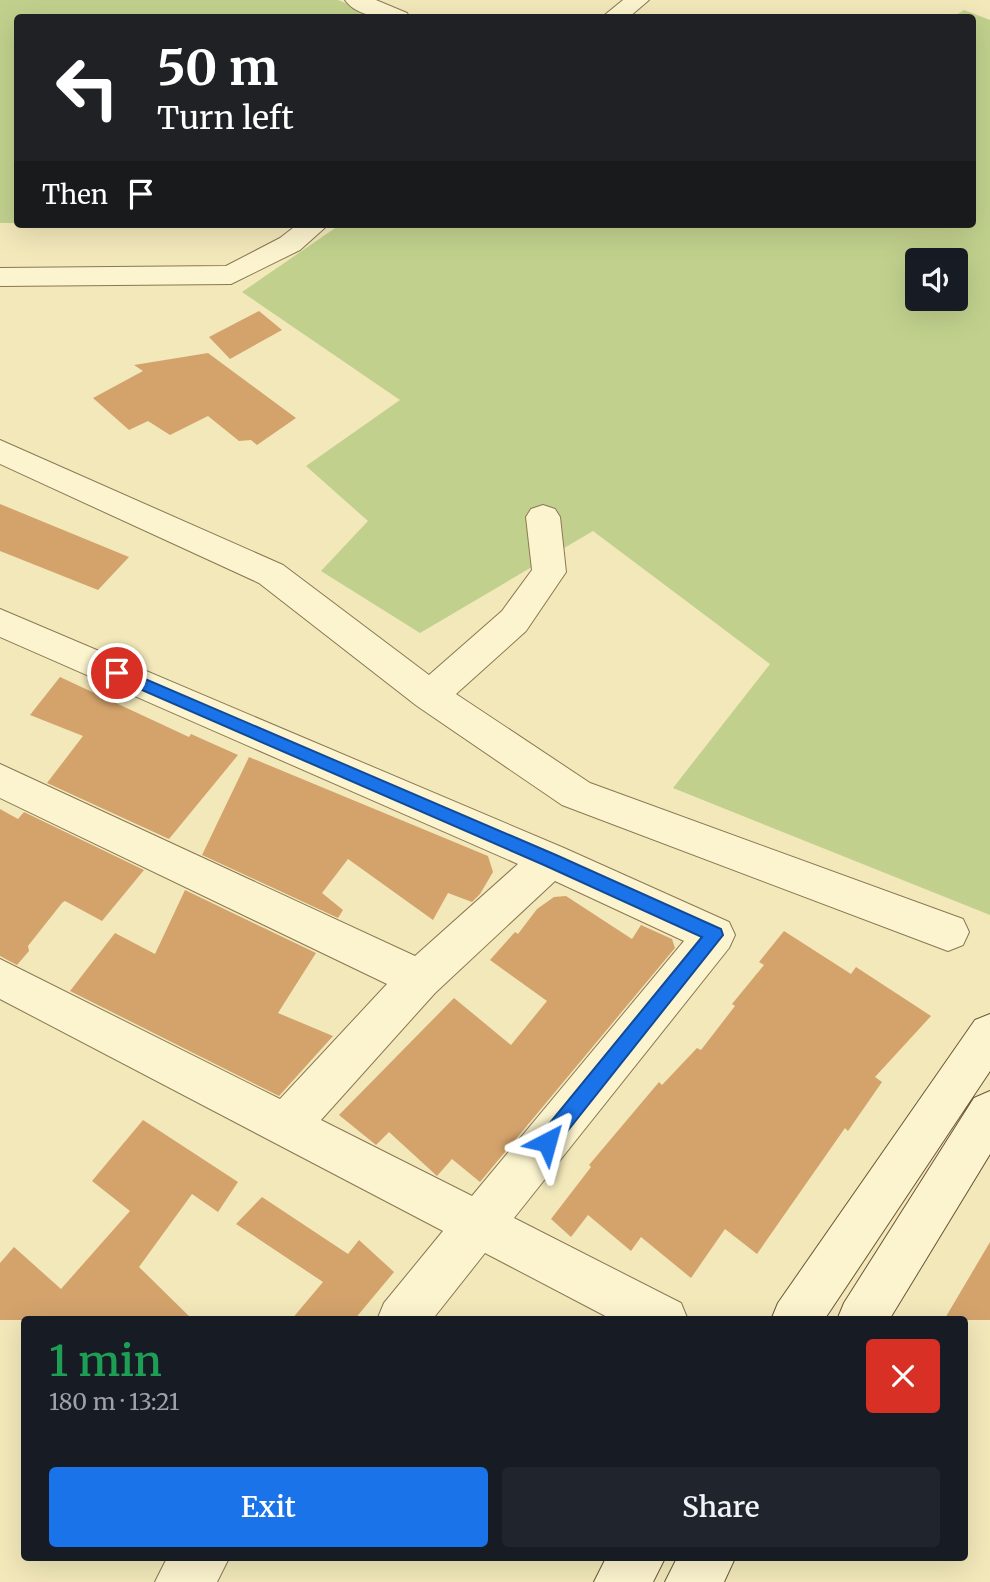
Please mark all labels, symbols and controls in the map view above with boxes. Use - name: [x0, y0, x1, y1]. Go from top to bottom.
- text: 50 m: [157, 37, 278, 98]
- icon: left: [42, 42, 133, 133]
- text: Turn left: [157, 98, 294, 138]
- icon: arrive: [122, 175, 160, 213]
- text: Then: [42, 178, 108, 211]
- map controls: [905, 248, 968, 311]
- button: sound: [905, 248, 968, 311]
- pin: [87, 643, 147, 703]
- icon: arrive: [98, 654, 136, 692]
- position arrow: [510, 1105, 584, 1179]
- text: 1 min: [49, 1335, 162, 1387]
- button: close: [866, 1339, 940, 1413]
- text: 180 m · 13:21: [49, 1387, 179, 1416]
- button: Exit: [49, 1467, 488, 1547]
- button: Share: [502, 1467, 940, 1547]

